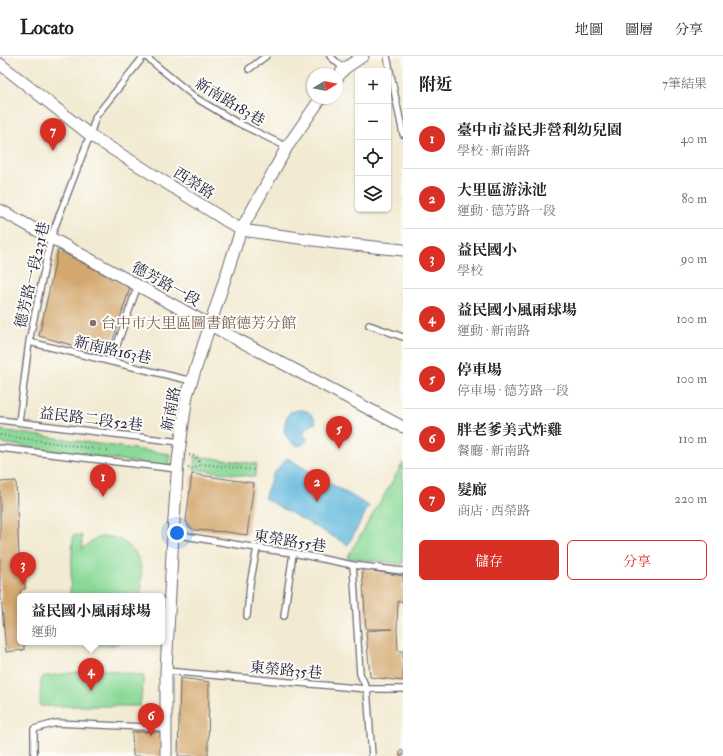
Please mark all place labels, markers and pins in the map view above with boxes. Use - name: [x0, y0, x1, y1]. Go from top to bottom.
- pin: 7: [40, 118, 66, 151]
- place label: 台中市大里區圖書館德芳分館: [101, 314, 296, 333]
- marker: 台中市大里區圖書館德芳分館: [88, 318, 98, 328]
- pin: 5: [326, 416, 352, 449]
- pin: 1: [90, 464, 116, 497]
- pin: 2: [304, 469, 330, 502]
- pin: 3: [10, 552, 36, 585]
- pin: 4: [78, 658, 104, 691]
- pin: 6: [138, 703, 164, 736]

